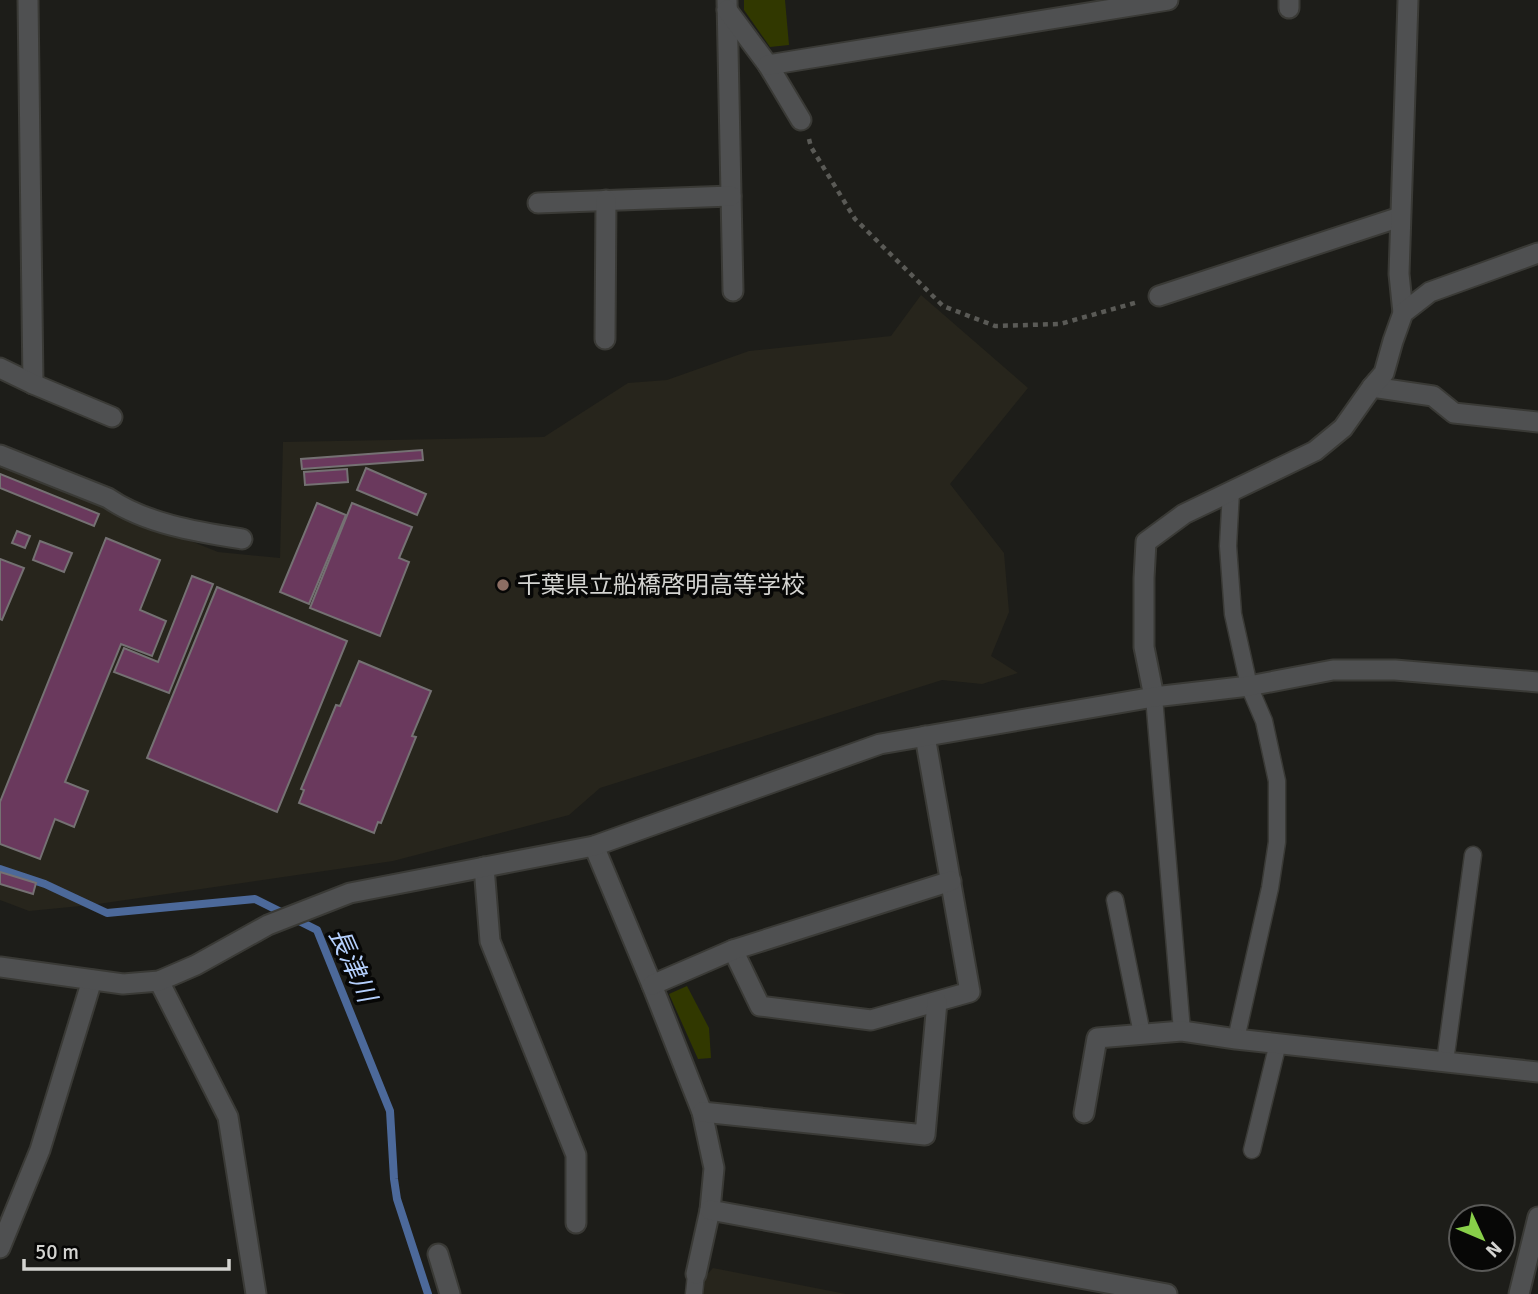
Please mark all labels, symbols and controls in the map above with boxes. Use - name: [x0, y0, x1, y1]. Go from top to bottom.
- place label: 千葉県立船橋啓明高等学校: [517, 570, 805, 600]
- marker: 千葉県立船橋啓明高等学校: [495, 577, 511, 593]
- water label: 長津川: [322, 923, 384, 1010]
- north arrow: [1447, 1203, 1517, 1273]
- scale bar: [24, 1228, 229, 1272]
- text: N: [1480, 1236, 1507, 1262]
- text: 50 m: [35, 1239, 79, 1265]

